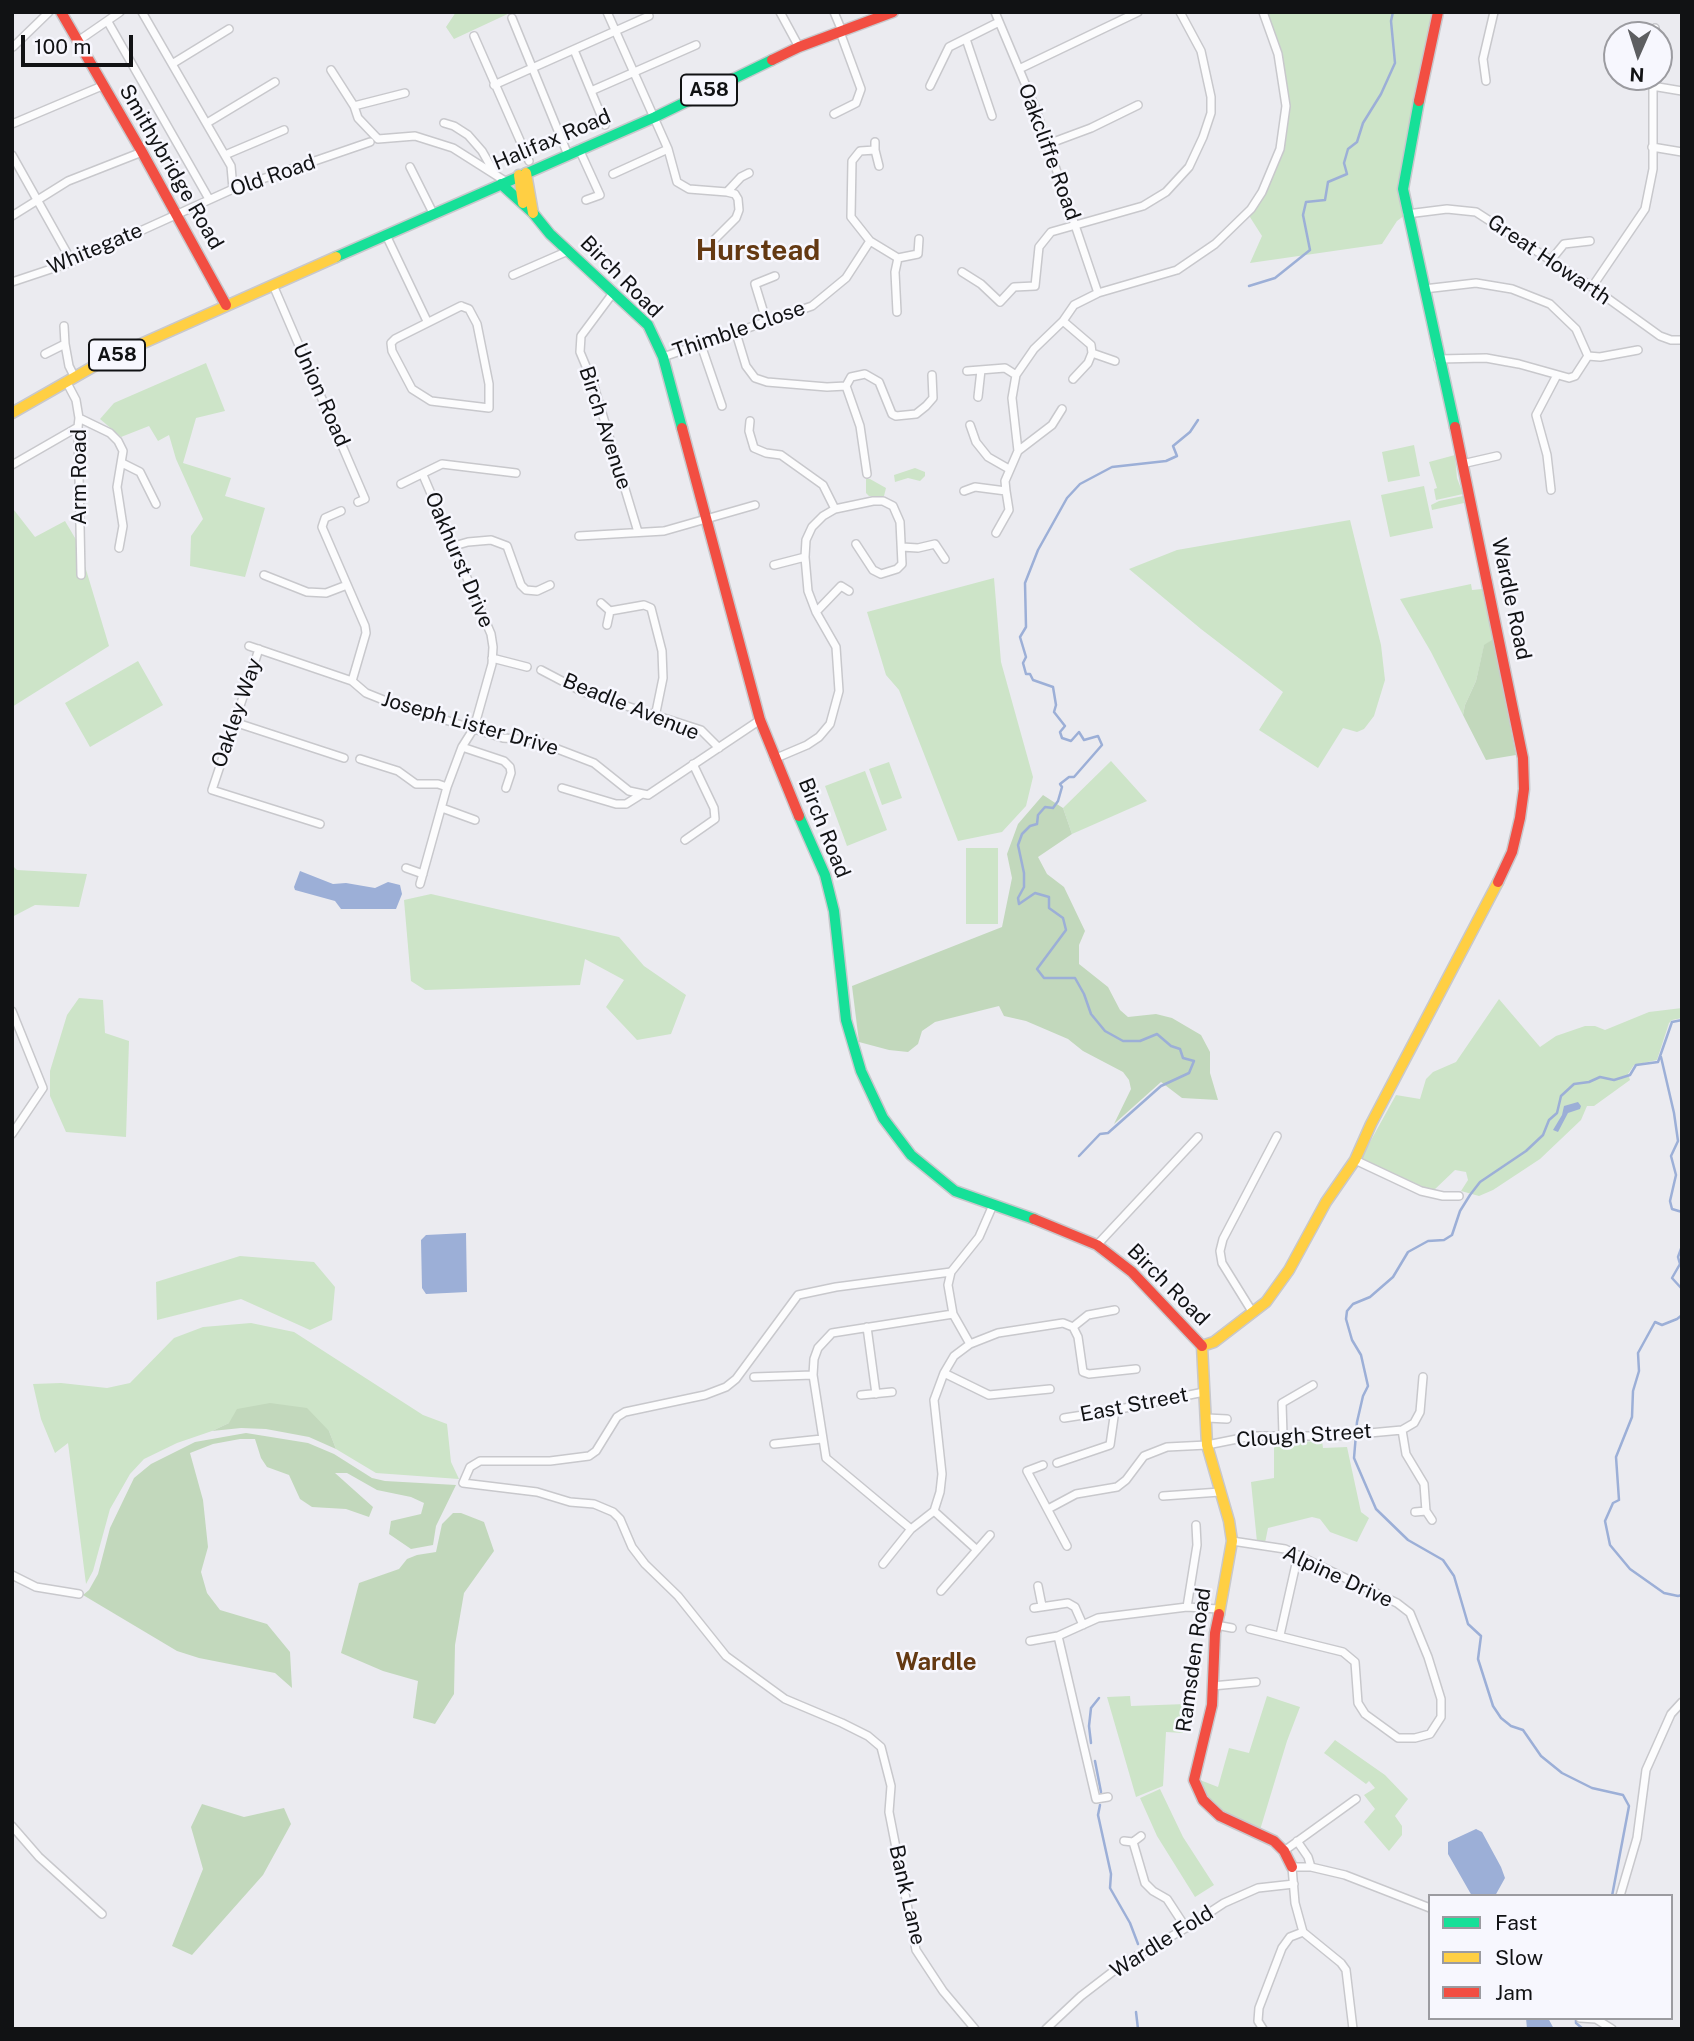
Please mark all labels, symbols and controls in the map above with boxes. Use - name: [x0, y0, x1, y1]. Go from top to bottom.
- scale bar: [24, 21, 136, 65]
- north arrow: [1603, 21, 1673, 91]
- text: 100 m: [34, 34, 91, 59]
- text: N: [1629, 64, 1645, 86]
- road number: A58: [681, 74, 737, 106]
- street label: Smithybridge Road: [113, 80, 229, 254]
- street label: Oakcliffe Road: [1013, 80, 1085, 224]
- street label: Halifax Road: [489, 104, 615, 176]
- street label: Old Road: [227, 150, 319, 202]
- street label: Great Howarth: [1483, 210, 1615, 310]
- street label: Whitegate: [44, 218, 146, 280]
- street label: Birch Road: [575, 231, 667, 323]
- district label: Hurstead: [696, 234, 820, 268]
- street label: Thimble Close: [670, 296, 808, 364]
- street label: Union Road: [287, 339, 355, 451]
- road number: A58: [89, 340, 145, 370]
- street label: Birch Avenue: [573, 363, 637, 493]
- street label: Arm Road: [67, 429, 93, 525]
- street label: Oakhurst Drive: [419, 488, 499, 632]
- street label: Wardle Road: [1486, 536, 1536, 662]
- street label: Oakley Way: [207, 655, 267, 771]
- street label: Beadle Avenue: [559, 668, 703, 746]
- street label: Joseph Lister Drive: [378, 687, 562, 761]
- street label: Birch Road: [793, 774, 855, 882]
- street label: Birch Road: [1122, 1239, 1214, 1331]
- street label: East Street: [1078, 1382, 1190, 1428]
- street label: Clough Street: [1235, 1419, 1373, 1453]
- street label: Alpine Drive: [1279, 1541, 1397, 1613]
- street label: Ramsden Road: [1171, 1586, 1217, 1734]
- district label: Wardle: [895, 1649, 977, 1677]
- street label: Bank Lane: [883, 1842, 931, 1948]
- legend: [1428, 1894, 1673, 2020]
- street label: Wardle Fold: [1106, 1900, 1218, 1984]
- text: Fast: [1495, 1910, 1537, 1935]
- text: Slow: [1495, 1945, 1543, 1970]
- text: Jam: [1495, 1980, 1533, 2005]

